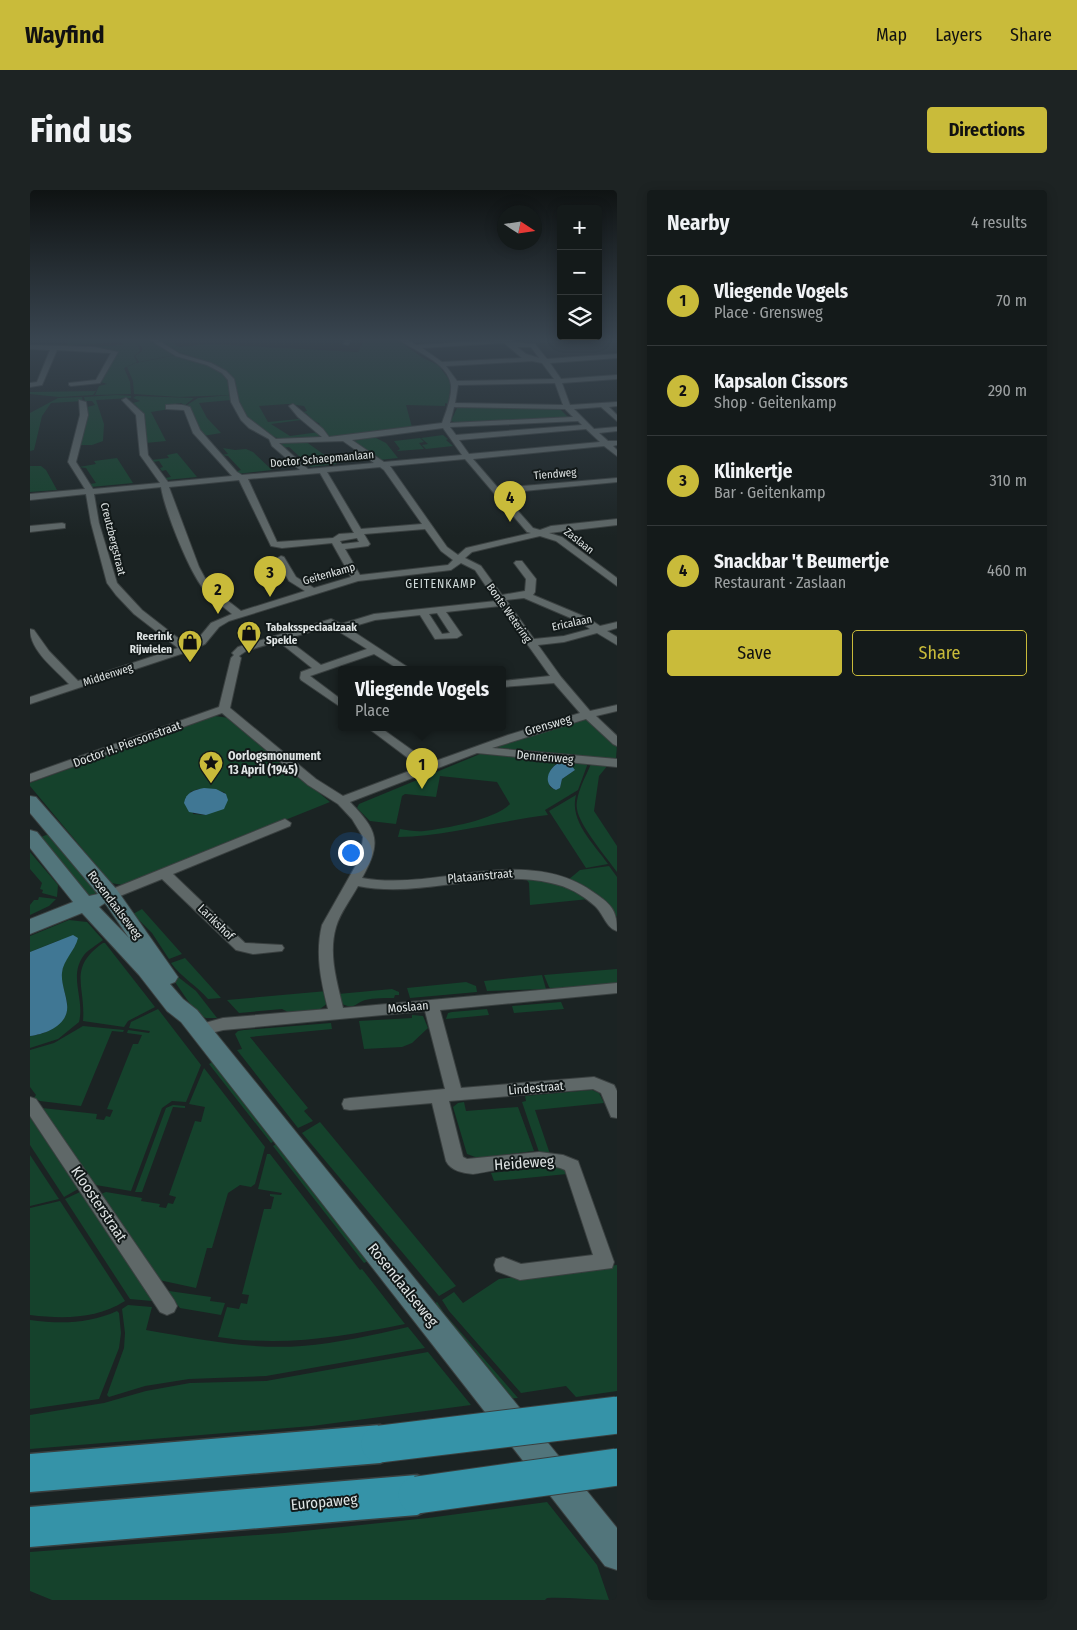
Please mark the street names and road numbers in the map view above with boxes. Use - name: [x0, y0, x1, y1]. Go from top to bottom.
- street label: Doctor Schaepmanlaan: [270, 448, 374, 470]
- street label: Tiendweg: [533, 466, 578, 482]
- street label: Creutzbergstraat: [98, 501, 128, 577]
- street label: Zaslaan: [561, 525, 597, 557]
- street label: Geitenkamp: [301, 560, 357, 588]
- street label: Bonte Wetering: [484, 581, 535, 646]
- street label: Ericalaan: [551, 612, 593, 634]
- street label: Middenweg: [82, 661, 135, 689]
- street label: Grensweg: [523, 712, 573, 738]
- street label: Doctor H. Piersonstraat: [71, 718, 183, 770]
- street label: Dennenweg: [516, 748, 574, 766]
- street label: Plataanstraat: [447, 866, 513, 886]
- street label: Rosendaalseweg: [85, 868, 145, 942]
- street label: Larikshof: [195, 901, 238, 944]
- street label: Moslaan: [387, 998, 429, 1016]
- street label: Lindestraat: [508, 1079, 564, 1097]
- street label: Heideweg: [493, 1152, 555, 1174]
- street label: Kloosterstraat: [67, 1163, 131, 1245]
- street label: Rosendaalseweg: [364, 1240, 442, 1330]
- street label: Europaweg: [290, 1490, 358, 1514]

